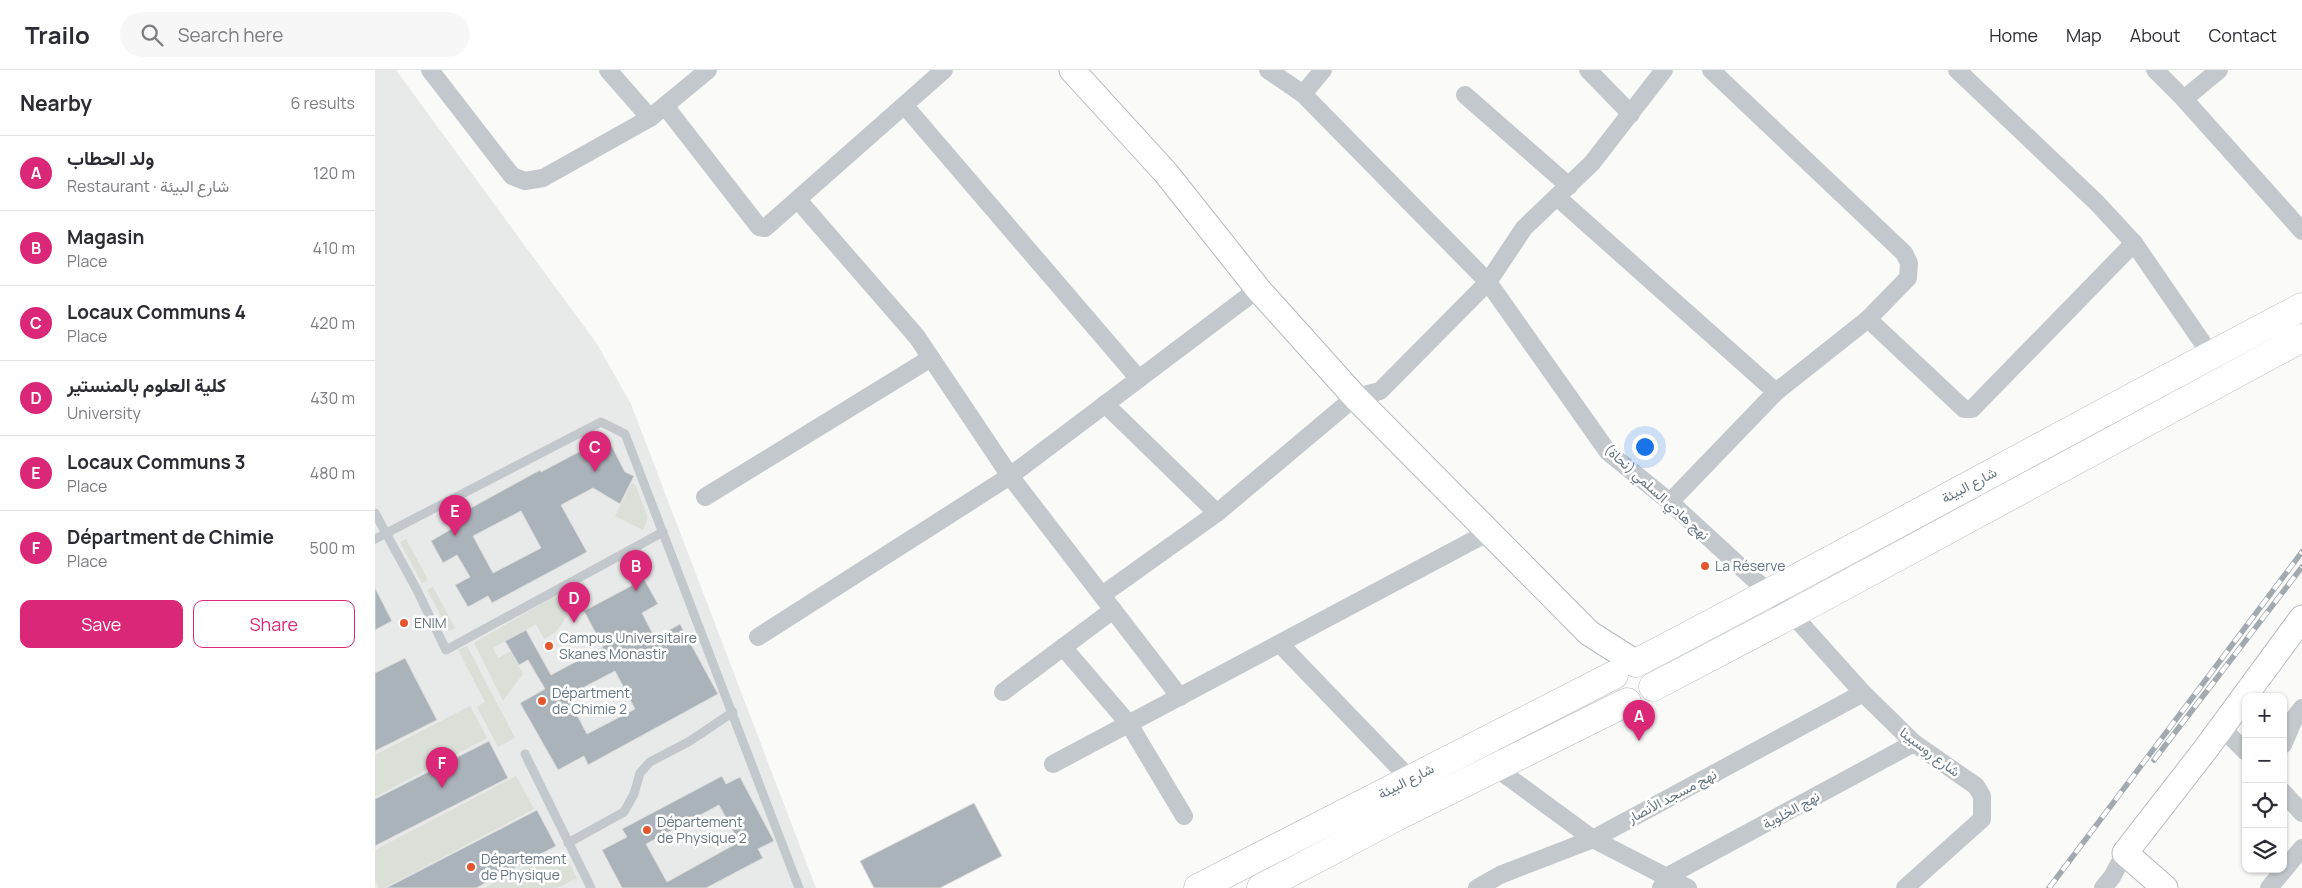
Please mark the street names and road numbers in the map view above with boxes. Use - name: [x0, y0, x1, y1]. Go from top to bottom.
- street label: نهج هادي السلمي (نحاة): [1599, 439, 1714, 546]
- street label: شارع البيئة: [1938, 462, 2001, 509]
- street label: شارع روسبينا: [1895, 723, 1964, 782]
- street label: شارع البيئة: [1375, 758, 1438, 805]
- street label: نهج مسجد الأنصار: [1623, 764, 1721, 829]
- street label: نهج الخلوية: [1759, 786, 1824, 835]

